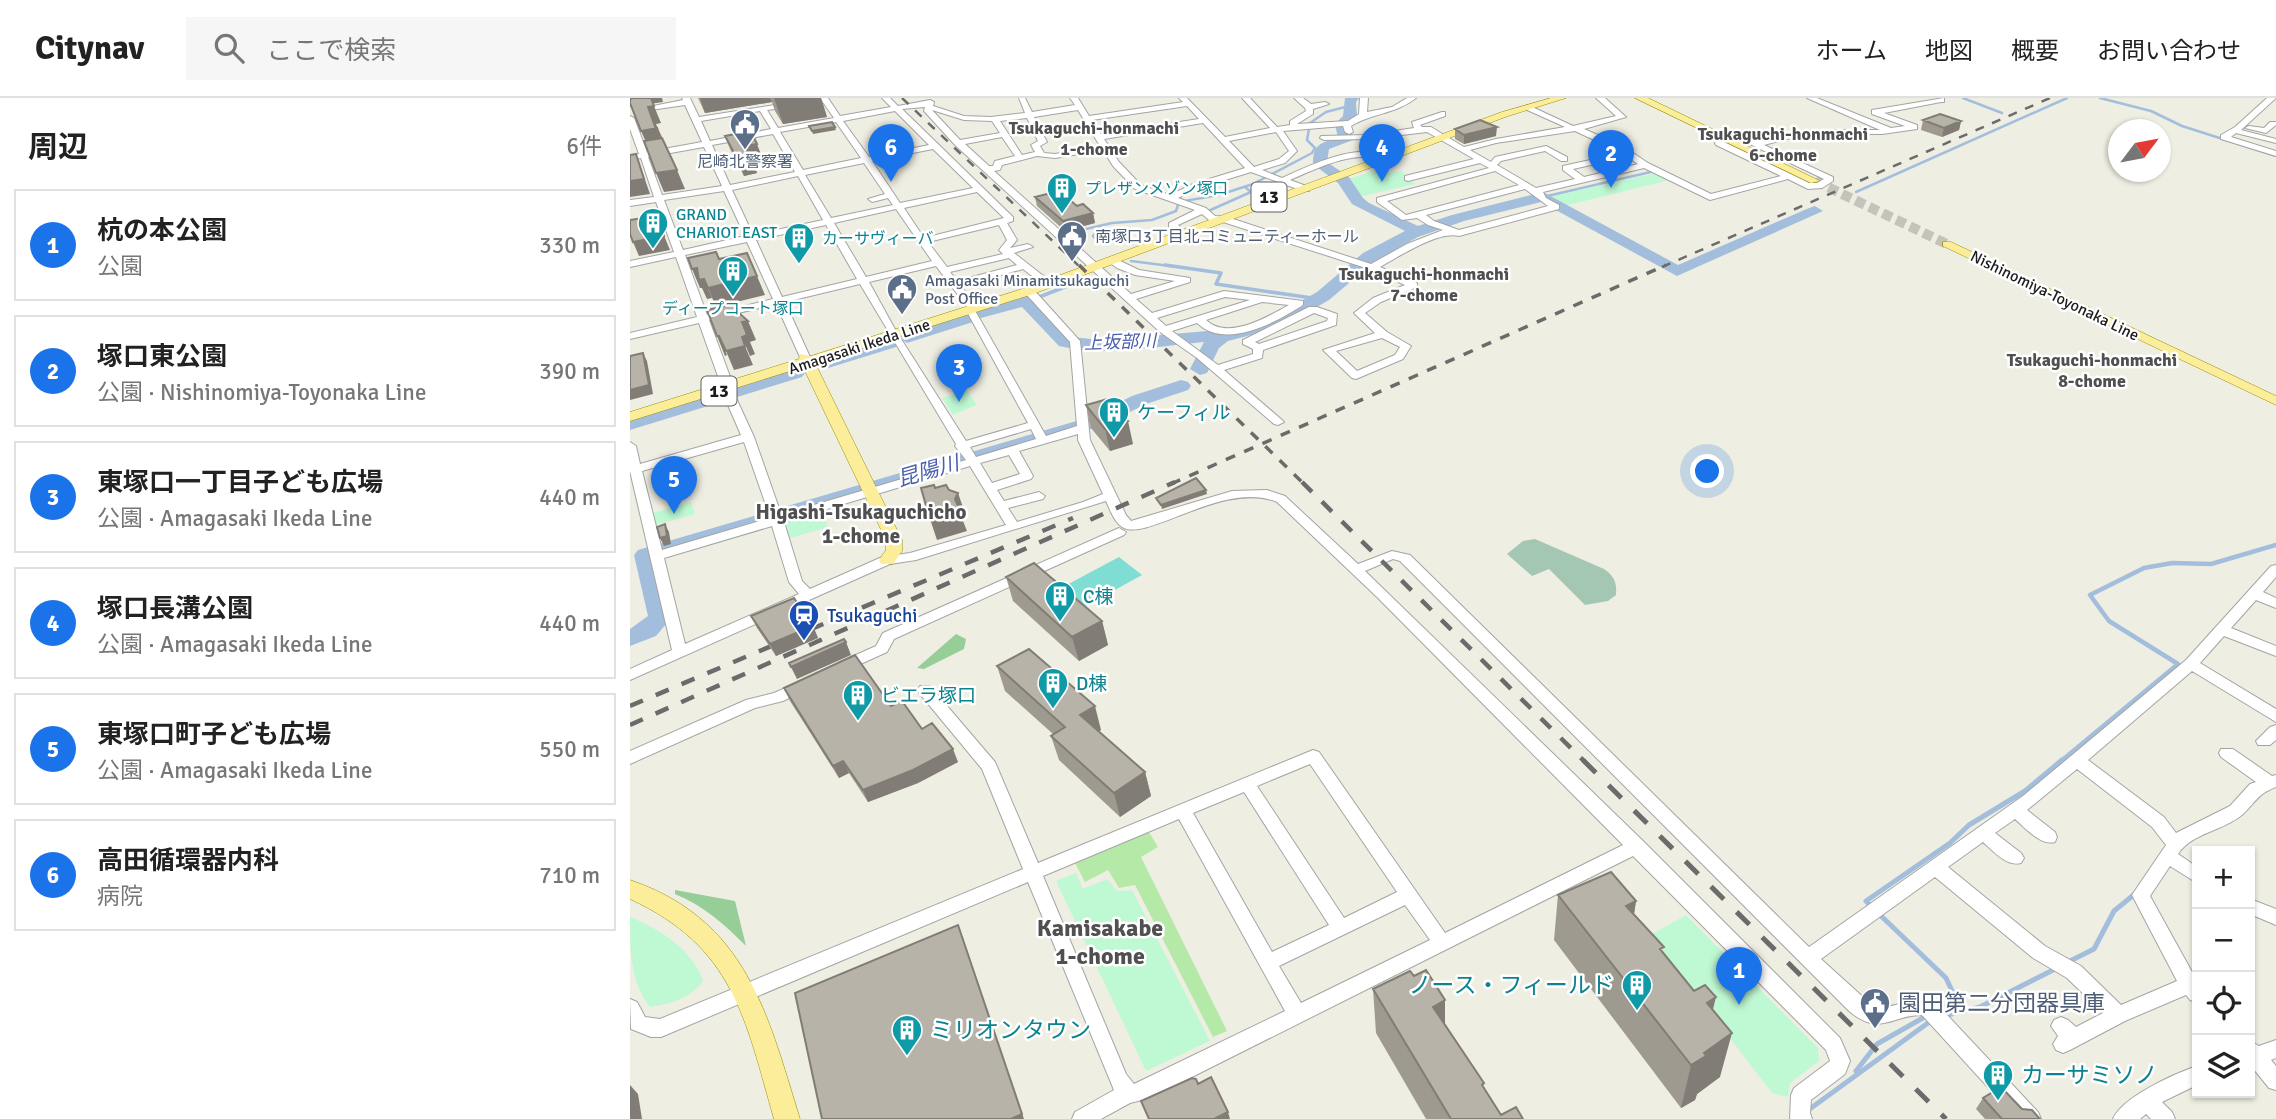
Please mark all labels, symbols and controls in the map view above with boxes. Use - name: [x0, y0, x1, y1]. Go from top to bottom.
- search box: [186, 17, 676, 80]
- text: Citynav: [35, 28, 144, 69]
- icon: search: [210, 29, 248, 67]
- text: ここで検索: [266, 35, 396, 67]
- text: ホーム: [1816, 36, 1887, 66]
- text: 地図: [1925, 36, 1973, 66]
- text: 概要: [2011, 36, 2059, 66]
- text: お問い合わせ: [2097, 36, 2241, 66]
- public building icon: 尼崎北警察署: [728, 107, 762, 151]
- district label: Tsukaguchi-honmachi 1-chome: [1009, 117, 1179, 160]
- north arrow: [2108, 119, 2171, 182]
- district label: Tsukaguchi-honmachi 6-chome: [1698, 123, 1868, 166]
- pin: 6: [868, 124, 914, 182]
- pin: 4: [1359, 124, 1405, 182]
- text: 周辺: [28, 129, 88, 166]
- pin: 2: [1588, 130, 1634, 188]
- text: 6件: [567, 132, 602, 161]
- place label: 尼崎北警察署: [697, 152, 793, 172]
- building icon: プレザンメゾン塚口: [1045, 171, 1079, 215]
- place label: プレザンメゾン塚口: [1085, 179, 1229, 199]
- road number: 13: [1252, 182, 1286, 212]
- place label: GRAND CHARIOT EAST: [676, 205, 777, 243]
- building icon: GRAND CHARIOT EAST: [636, 206, 670, 250]
- text: 杭の本公園: [97, 215, 227, 247]
- public building icon: 南塚口3丁目北コミュニティーホール: [1055, 219, 1089, 263]
- building icon: カーサヴィーバ: [782, 221, 816, 265]
- place label: 南塚口3丁目北コミュニティーホール: [1095, 227, 1359, 247]
- place label: カーサヴィーバ: [822, 229, 934, 249]
- text: 1: [47, 231, 59, 260]
- text: 330 m: [539, 231, 600, 260]
- street label: Nishinomiya-Toyonaka Line: [1967, 246, 2142, 345]
- text: 公園: [97, 252, 143, 281]
- building icon: ディープコート塚口: [716, 254, 750, 298]
- district label: Tsukaguchi-honmachi 7-chome: [1339, 263, 1509, 306]
- place label: Amagasaki Minamitsukaguchi Post Office: [925, 271, 1129, 309]
- public building icon: Amagasaki Minamitsukaguchi Post Office: [885, 272, 919, 316]
- place label: ディープコート塚口: [662, 299, 804, 319]
- street label: Amagasaki Ikeda Line: [786, 315, 933, 379]
- water label: 上坂部川: [1084, 330, 1158, 354]
- text: 塚口東公園: [97, 341, 227, 373]
- pin: 3: [936, 344, 982, 402]
- district label: Tsukaguchi-honmachi 8-chome: [2007, 349, 2177, 392]
- text: 2: [47, 357, 59, 386]
- text: 390 m: [539, 357, 600, 386]
- road number: 13: [702, 376, 736, 405]
- text: 公園 · Nishinomiya-Toyonaka Line: [97, 378, 426, 407]
- building icon: ケーフィル: [1097, 395, 1131, 439]
- place label: ケーフィル: [1137, 401, 1230, 425]
- water label: 昆陽川: [894, 449, 964, 492]
- your location: [1690, 454, 1724, 488]
- pin: 5: [651, 456, 697, 514]
- text: 東塚口一丁目子ども広場: [97, 467, 383, 499]
- text: 3: [47, 483, 59, 512]
- text: 440 m: [539, 483, 600, 512]
- district label: Higashi-Tsukaguchicho 1-chome: [756, 499, 966, 549]
- text: 公園 · Amagasaki Ikeda Line: [97, 504, 372, 533]
- building icon: C棟: [1043, 579, 1077, 623]
- place label: C棟: [1083, 585, 1113, 609]
- text: 塚口長溝公園: [97, 593, 253, 625]
- station icon: Tsukaguchi: [787, 598, 821, 642]
- place label: Tsukaguchi: [827, 604, 918, 628]
- text: 4: [47, 609, 59, 638]
- text: 440 m: [539, 609, 600, 638]
- text: 公園 · Amagasaki Ikeda Line: [97, 630, 372, 659]
- building icon: D棟: [1036, 666, 1070, 710]
- place label: D棟: [1076, 672, 1107, 696]
- building icon: ビエラ塚口: [841, 678, 875, 722]
- place label: ビエラ塚口: [881, 684, 976, 708]
- text: 東塚口町子ども広場: [97, 719, 331, 751]
- text: 5: [47, 735, 59, 764]
- text: 550 m: [539, 735, 600, 764]
- text: 公園 · Amagasaki Ikeda Line: [97, 756, 372, 785]
- text: 高田循環器内科: [97, 845, 279, 877]
- map controls: [2192, 846, 2255, 1098]
- button: +: [2192, 846, 2255, 909]
- text: 6: [47, 861, 59, 890]
- text: 710 m: [539, 861, 600, 890]
- text: 病院: [97, 882, 143, 911]
- button: −: [2192, 909, 2255, 972]
- district label: Kamisakabe 1-chome: [1037, 913, 1163, 971]
- pin: 1: [1716, 947, 1762, 1005]
- building icon: ノース・フィールド: [1620, 968, 1654, 1012]
- place label: ノース・フィールド: [1409, 971, 1614, 1000]
- button: locate: [2192, 972, 2255, 1035]
- public building icon: 園田第二分団器具庫: [1858, 986, 1892, 1030]
- place label: 園田第二分団器具庫: [1898, 989, 2105, 1018]
- building icon: ミリオンタウン: [890, 1013, 924, 1057]
- place label: ミリオンタウン: [930, 1016, 1091, 1045]
- button: layers: [2192, 1035, 2255, 1098]
- building icon: カーサミソノ: [1981, 1058, 2015, 1102]
- place label: カーサミソノ: [2021, 1061, 2158, 1090]

